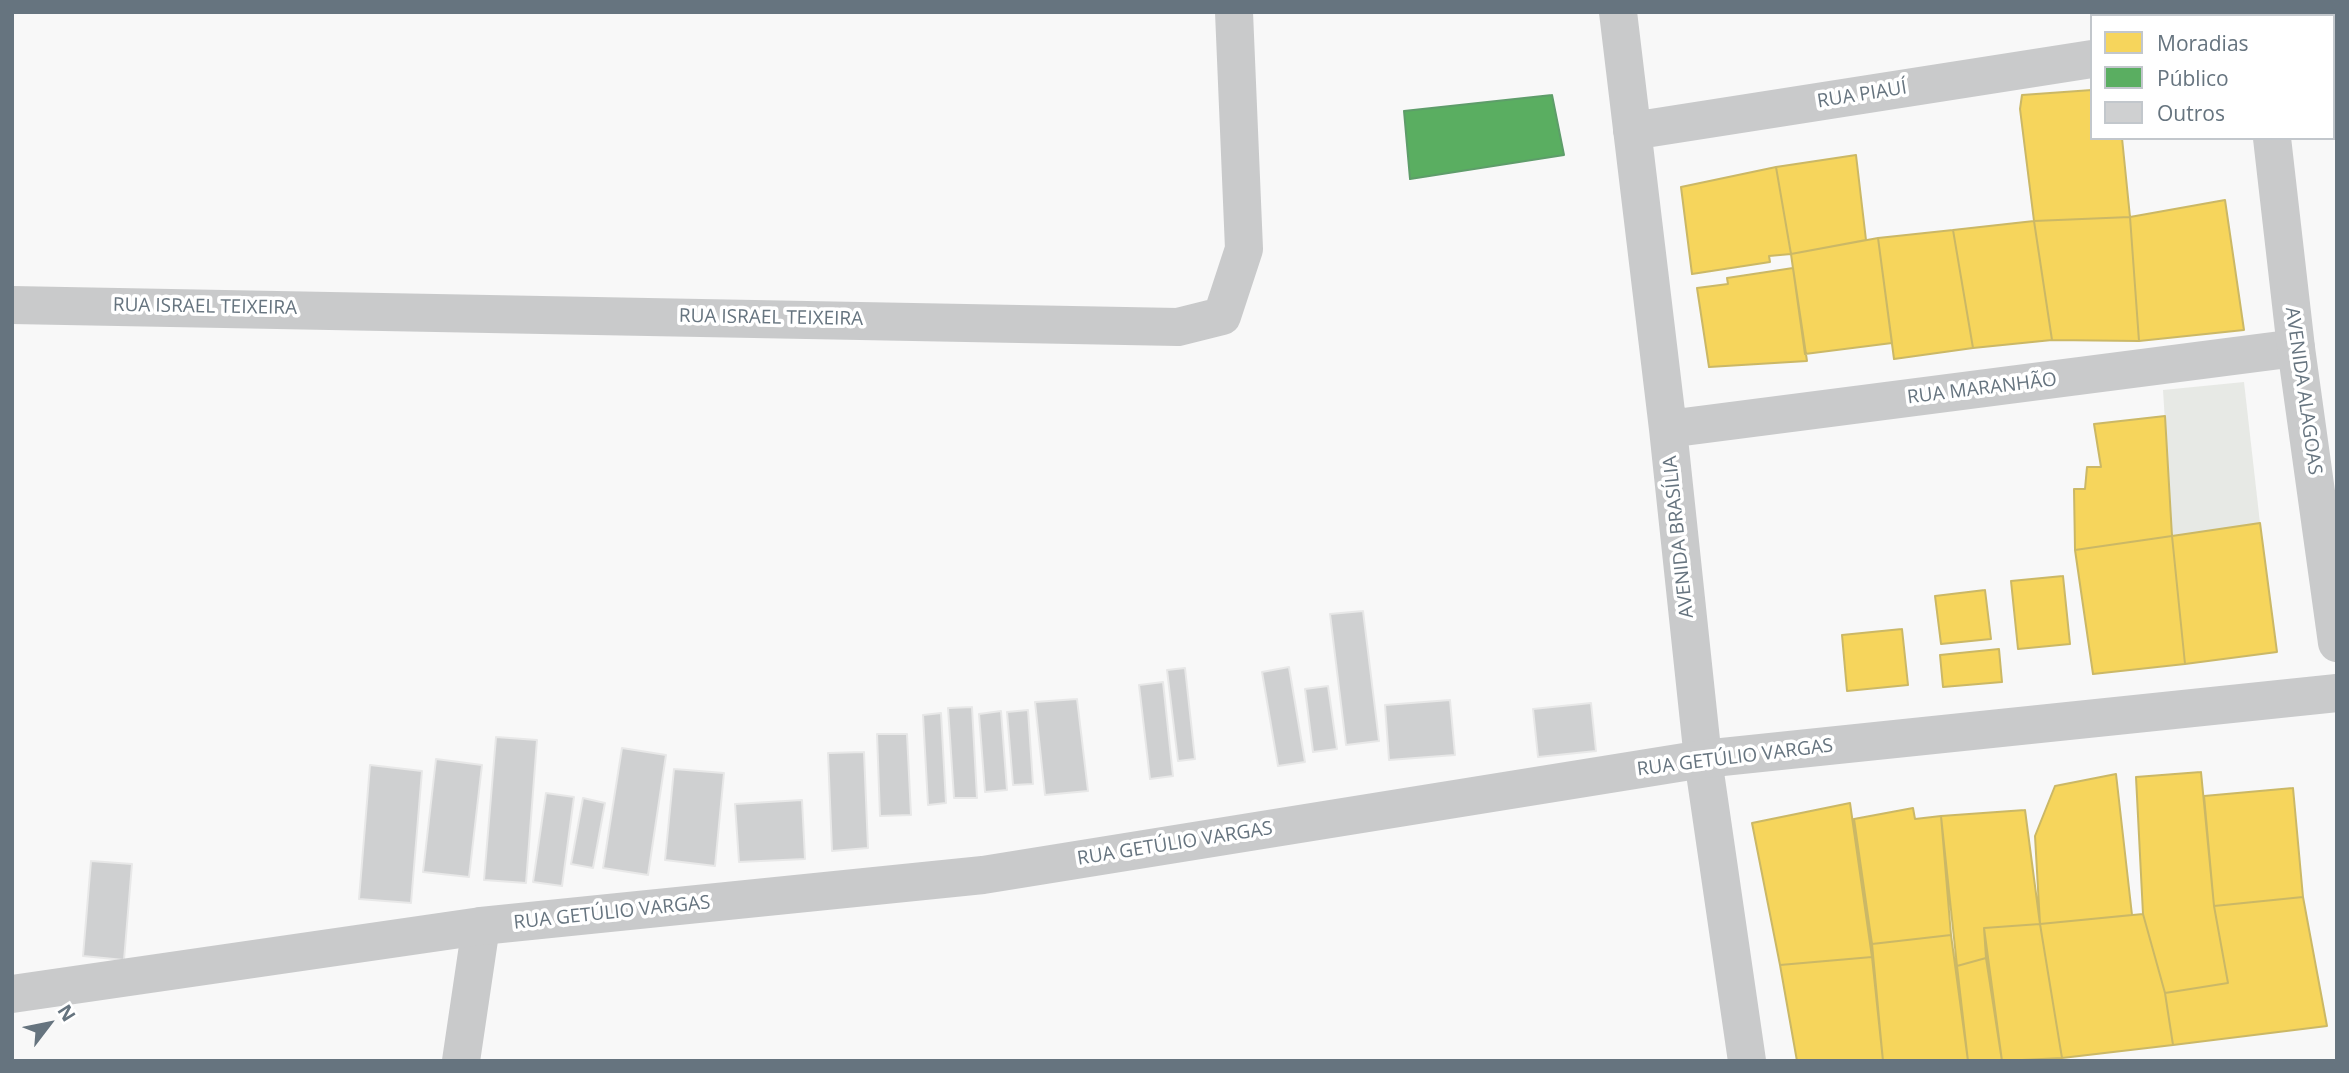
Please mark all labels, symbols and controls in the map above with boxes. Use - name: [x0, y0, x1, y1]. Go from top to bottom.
- legend: [2090, 14, 2335, 140]
- text: Moradias: [2157, 29, 2249, 57]
- text: Público: [2157, 64, 2229, 92]
- street label: RUA PIAUÍ: [1816, 77, 1908, 113]
- text: Outros: [2157, 99, 2225, 127]
- street label: RUA ISRAEL TEIXEIRA: [113, 294, 297, 320]
- street label: RUA ISRAEL TEIXEIRA: [679, 305, 863, 331]
- street label: AVENIDA ALAGOAS: [2280, 306, 2326, 476]
- street label: RUA MARANHÃO: [1906, 369, 2058, 409]
- street label: AVENIDA BRASÍLIA: [1659, 455, 1699, 619]
- street label: RUA GETÚLIO VARGAS: [1636, 735, 1834, 781]
- street label: RUA GETÚLIO VARGAS: [1076, 817, 1274, 871]
- street label: RUA GETÚLIO VARGAS: [513, 891, 711, 935]
- north arrow: [14, 989, 84, 1059]
- text: N: [52, 999, 82, 1026]

